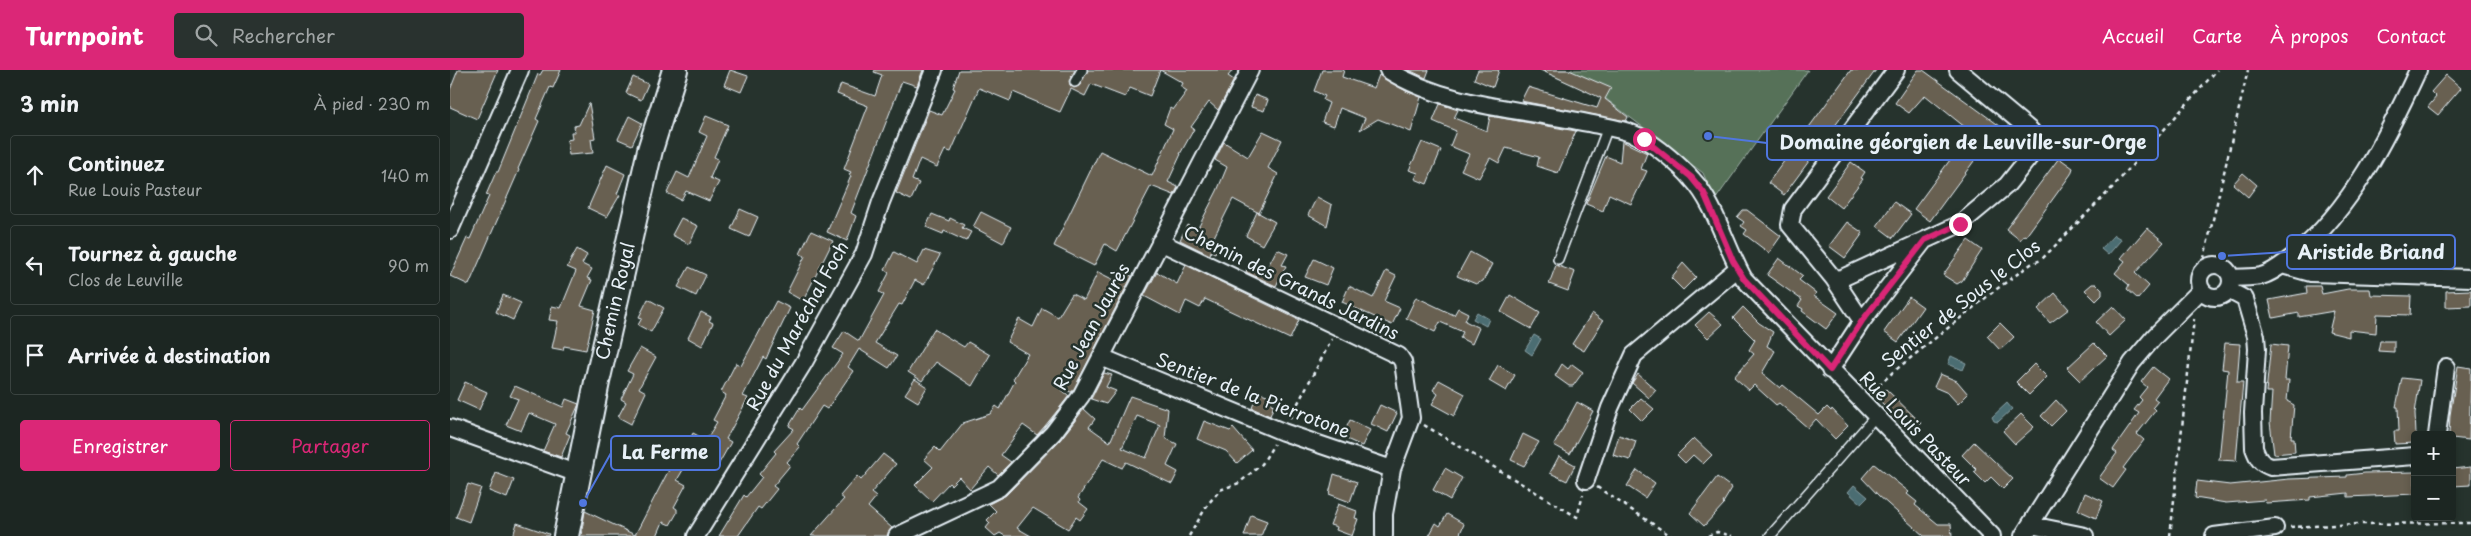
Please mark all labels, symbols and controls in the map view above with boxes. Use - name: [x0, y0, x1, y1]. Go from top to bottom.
- search box: [174, 13, 524, 58]
- text: Turnpoint: [25, 17, 144, 53]
- icon: search: [192, 21, 220, 49]
- text: Rechercher: [232, 21, 335, 49]
- text: Accueil: [2102, 22, 2164, 49]
- text: Carte: [2192, 22, 2242, 49]
- text: À propos: [2270, 22, 2348, 49]
- text: Contact: [2376, 22, 2446, 49]
- text: 3 min: [20, 87, 79, 119]
- text: À pied · 230 m: [314, 91, 430, 115]
- callout: Domaine géorgien de Leuville-sur-Orge: [1767, 126, 2158, 160]
- text: Domaine géorgien de Leuville-sur-Orge: [1779, 127, 2147, 155]
- route start: [1633, 128, 1656, 151]
- text: Continuez: [68, 149, 165, 177]
- icon: ahead: [21, 161, 49, 189]
- text: 140 m: [381, 163, 429, 187]
- text: Rue Louis Pasteur: [68, 177, 202, 201]
- route end: [1949, 213, 1972, 236]
- street label: Chemin des Grands Jardins: [1179, 218, 1404, 346]
- street label: Sentier de Sous le Clos: [1875, 232, 2045, 374]
- street label: Rue du Maréchal Foch: [739, 235, 855, 415]
- callout: Aristide Briand: [2287, 235, 2455, 269]
- text: Aristide Briand: [2298, 237, 2445, 265]
- text: Tournez à gauche: [68, 239, 237, 267]
- street label: Chemin Royal: [587, 239, 641, 362]
- icon: left: [21, 251, 49, 279]
- text: 90 m: [388, 253, 429, 277]
- street label: Rue Jean Jaurès: [1046, 258, 1136, 395]
- text: Clos de Leuville: [68, 267, 183, 291]
- icon: arrive: [21, 341, 49, 369]
- text: Arrivée à destination: [68, 341, 271, 369]
- street label: Sentier de la Pierrotone: [1152, 345, 1355, 444]
- street label: Rue Louis Pasteur: [1854, 364, 1978, 492]
- button: Enregistrer: [20, 420, 220, 471]
- button: Partager: [230, 420, 430, 471]
- map controls: [2411, 431, 2456, 521]
- button: +: [2411, 431, 2456, 476]
- callout: La Ferme: [611, 436, 720, 470]
- text: La Ferme: [622, 437, 708, 465]
- button: −: [2411, 476, 2456, 521]

